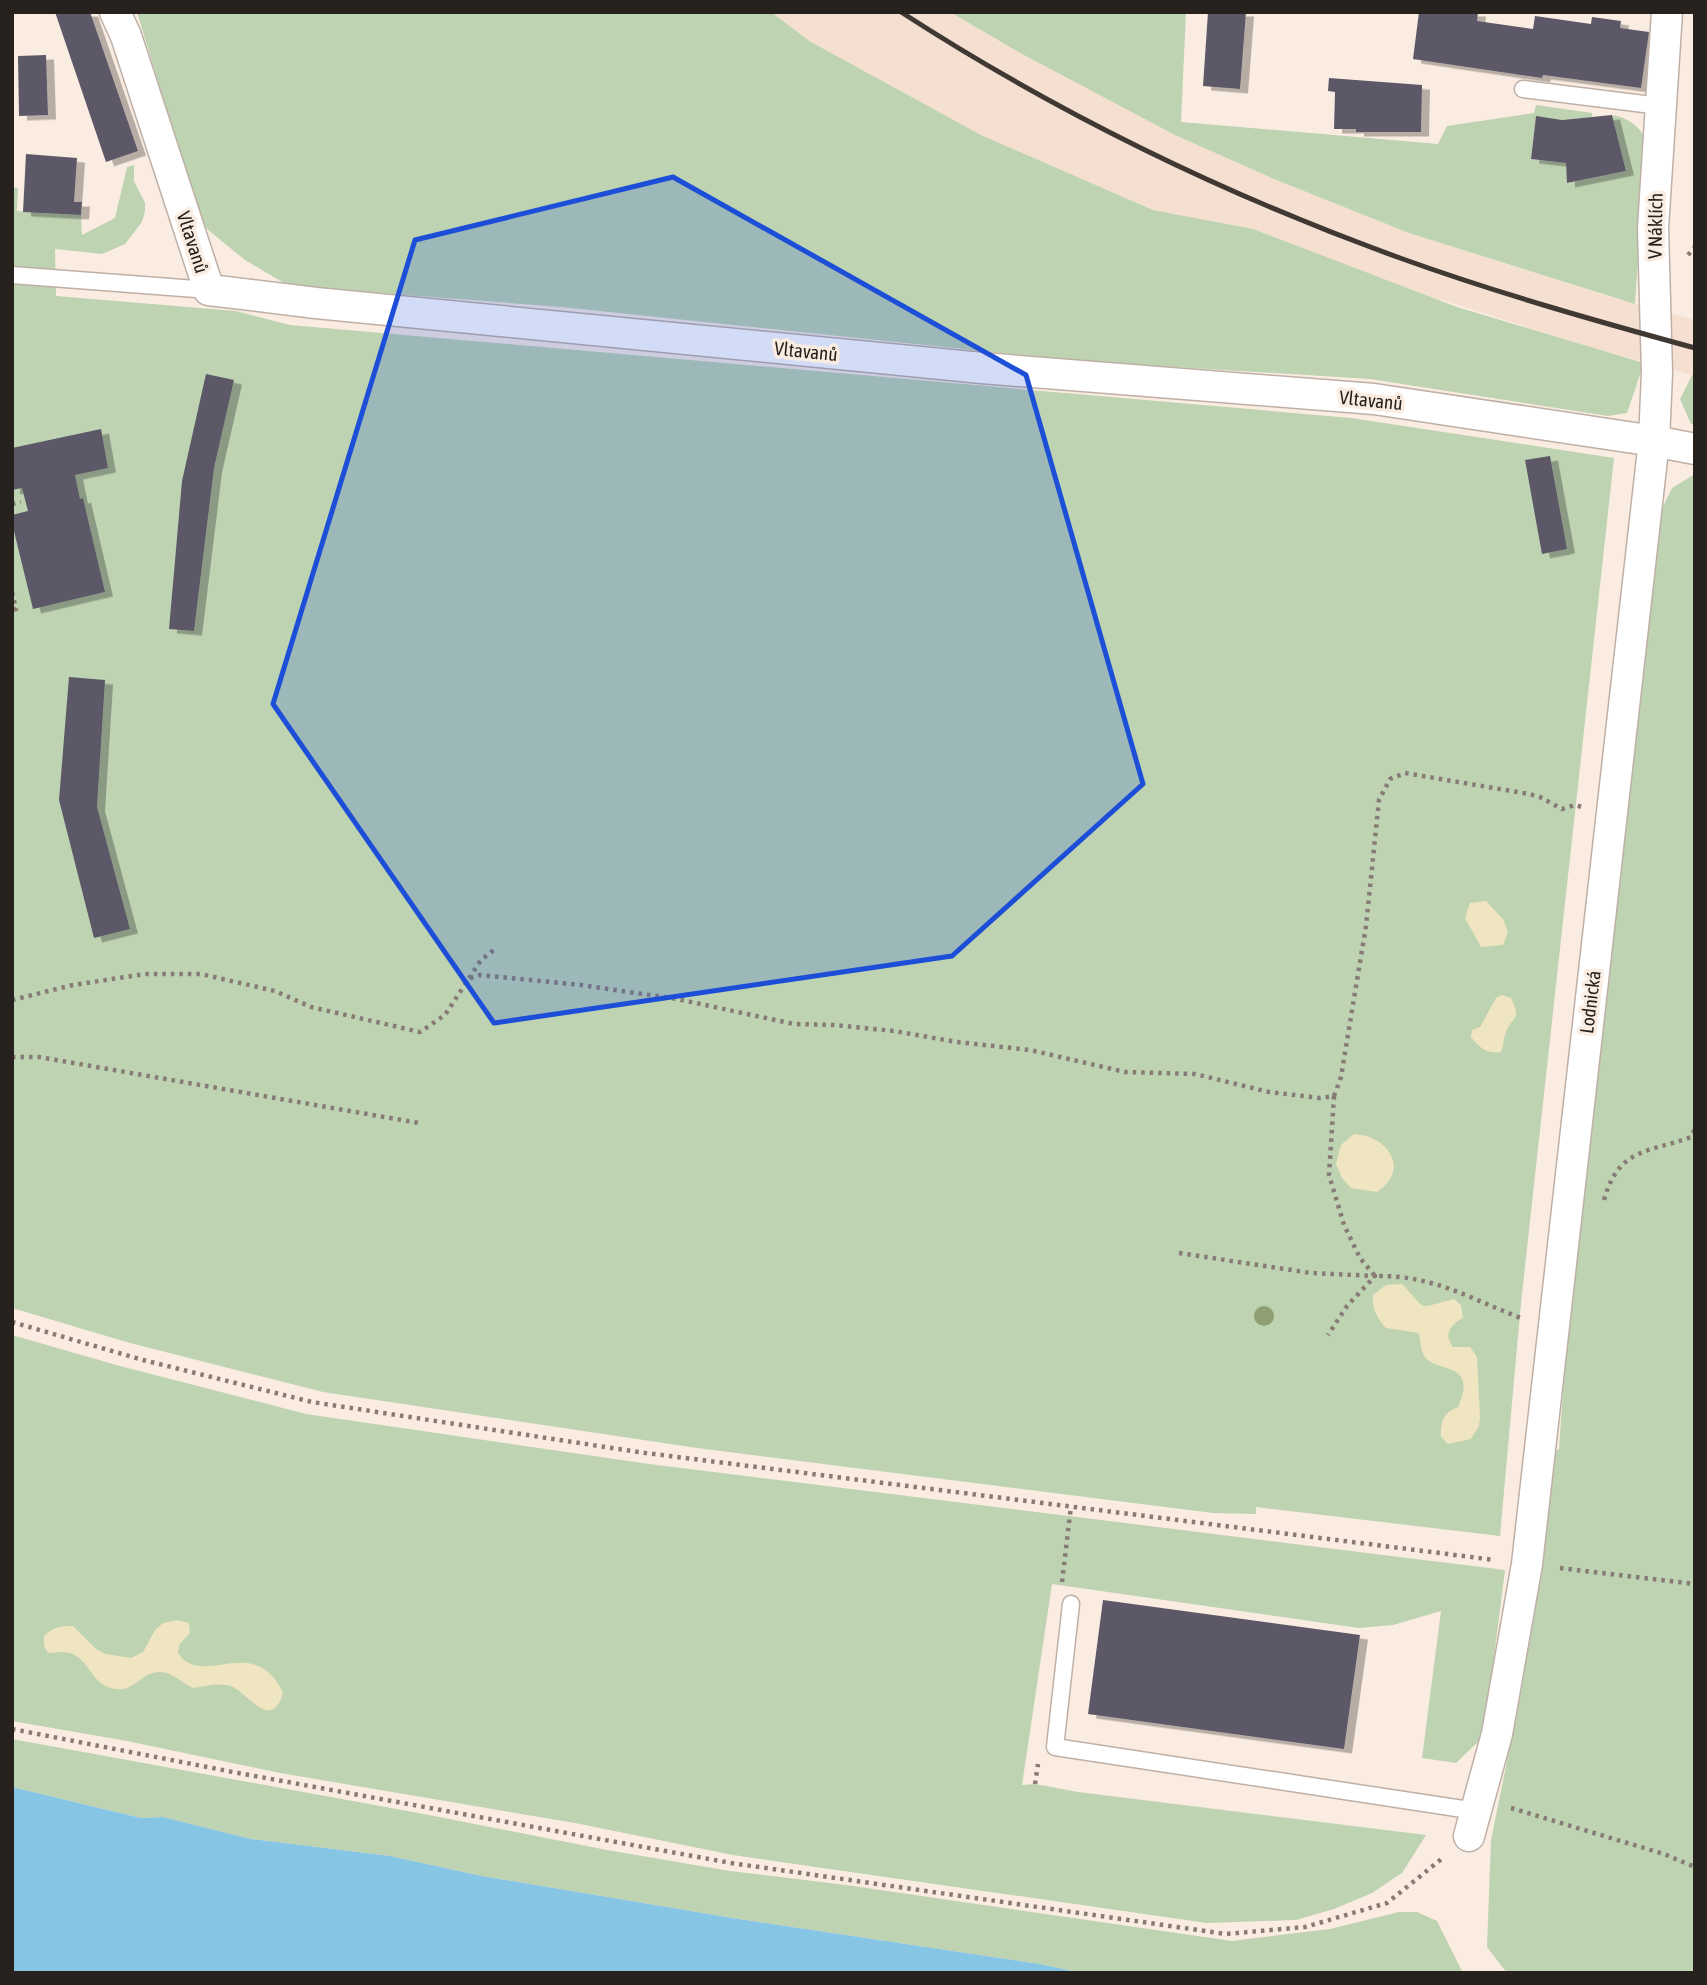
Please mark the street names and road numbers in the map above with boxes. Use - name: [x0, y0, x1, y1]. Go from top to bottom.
- street label: V Náklích: [1643, 193, 1667, 259]
- street label: Vltavanů: [173, 208, 213, 276]
- street label: Vltavanů: [773, 337, 839, 365]
- street label: Vltavanů: [1338, 386, 1404, 414]
- street label: Lodnická: [1575, 969, 1605, 1035]

